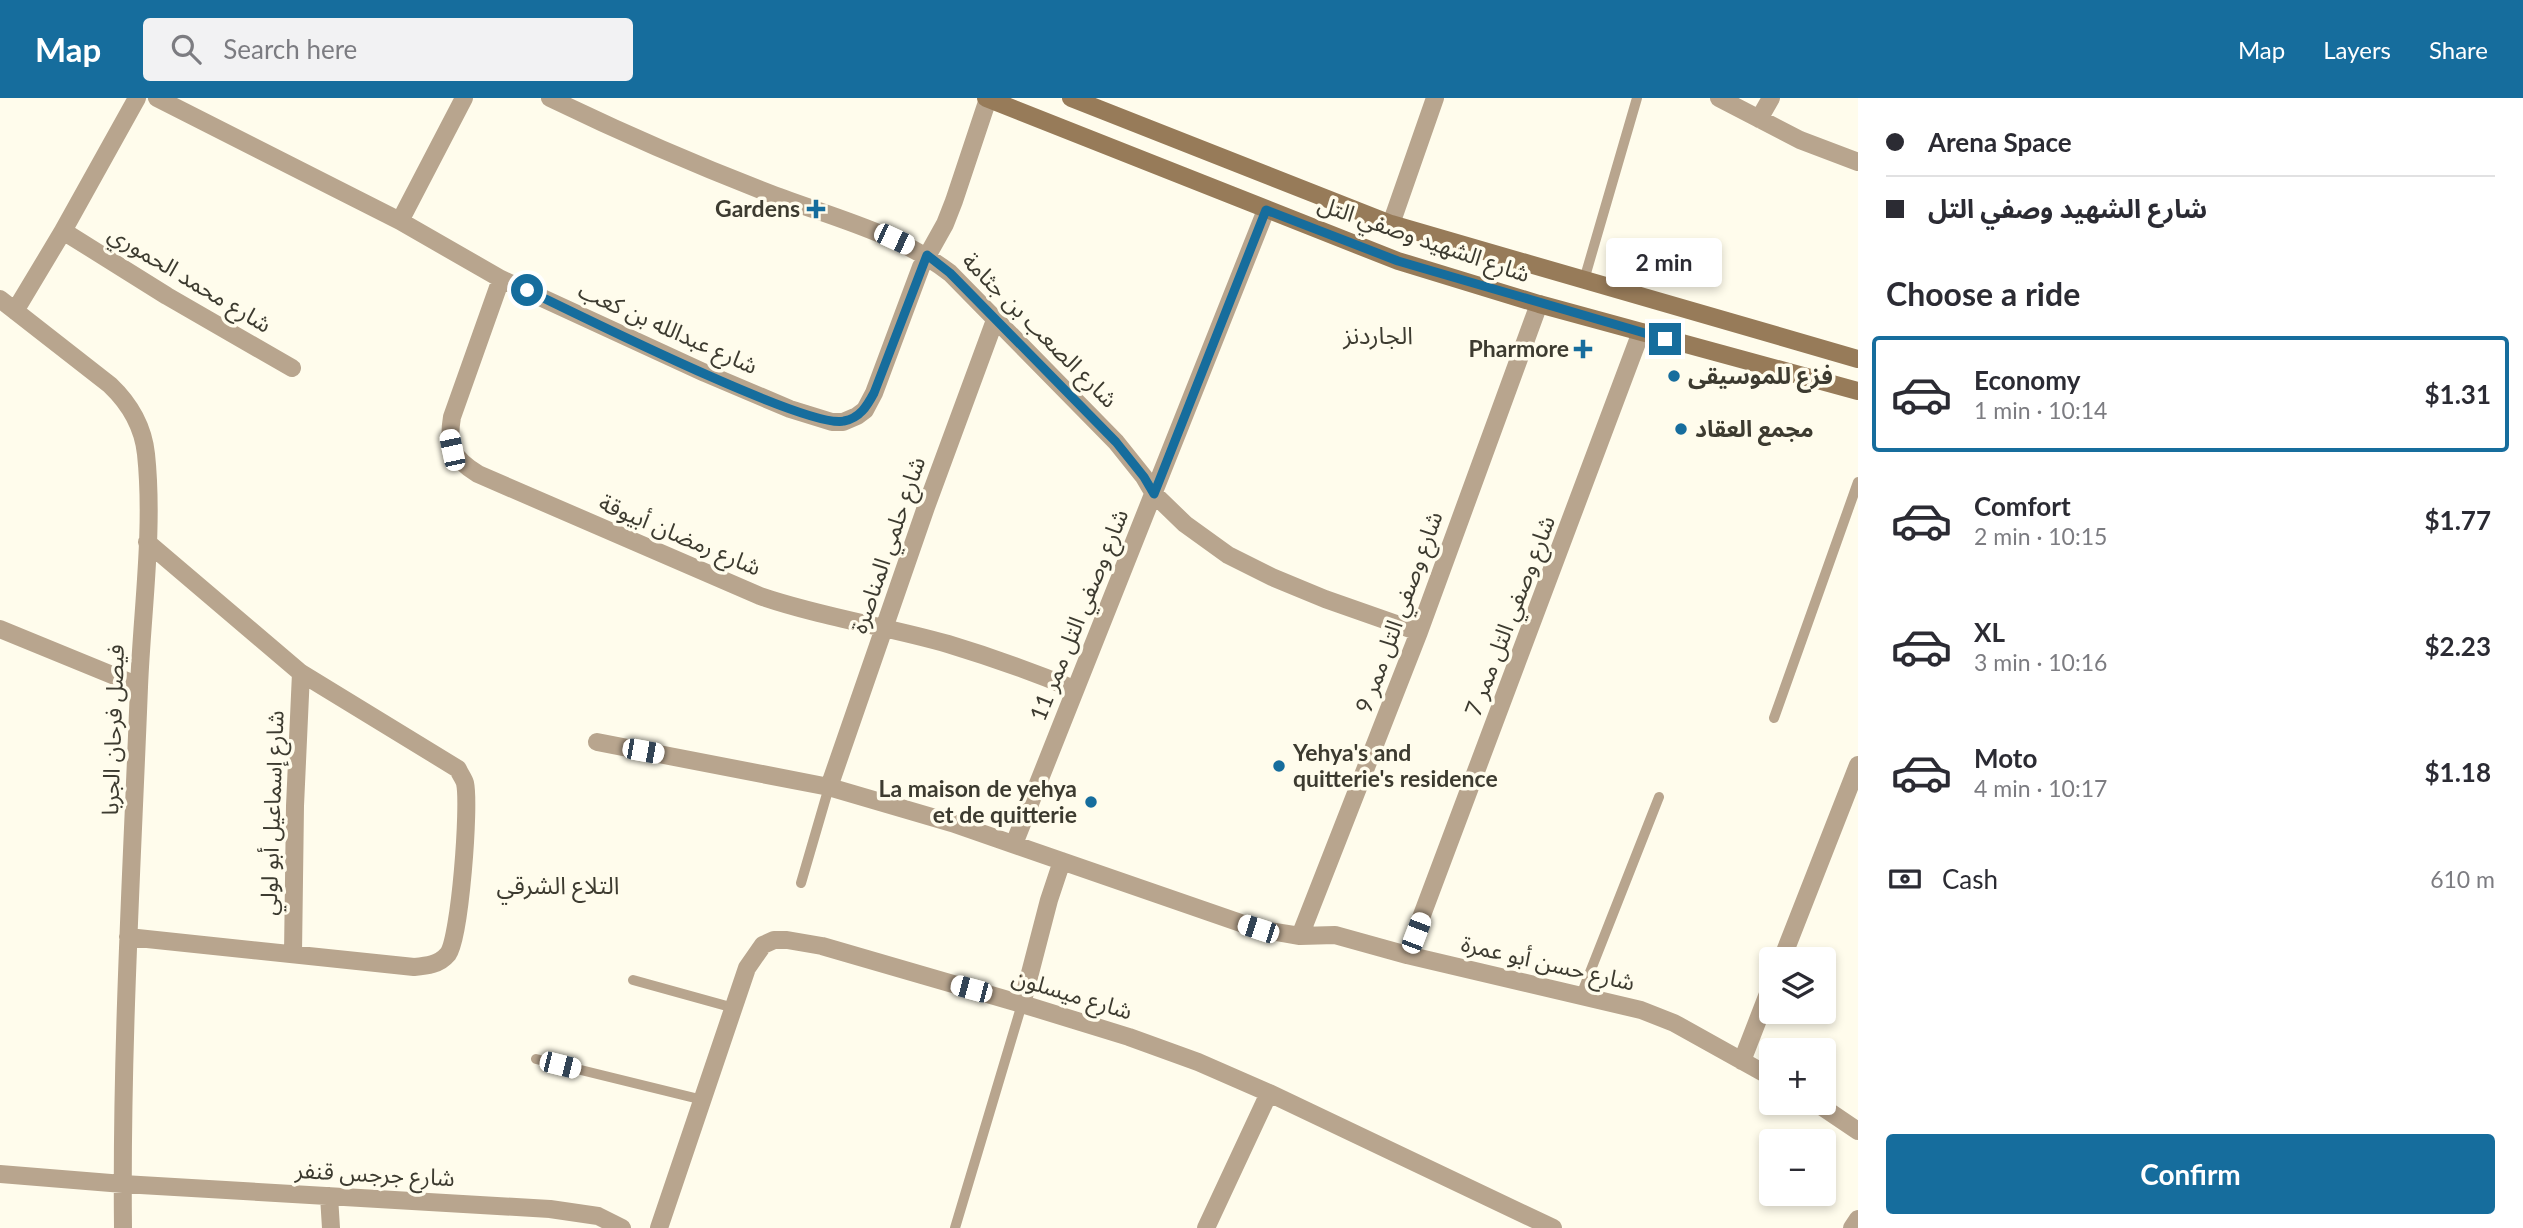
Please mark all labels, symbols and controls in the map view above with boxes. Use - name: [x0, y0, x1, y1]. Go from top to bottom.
- search box: [143, 18, 633, 81]
- text: Map: [35, 29, 101, 69]
- icon: search: [167, 30, 205, 68]
- text: Search here: [223, 33, 357, 65]
- text: Map: [2238, 35, 2285, 64]
- text: Layers: [2323, 35, 2391, 64]
- text: Share: [2429, 35, 2488, 64]
- text: Arena Space: [1928, 126, 2072, 158]
- street label: شارع الشهيد وصفي التل: [1313, 189, 1534, 292]
- text: شارع الشهيد وصفي التل: [1928, 192, 2207, 224]
- place label: Gardens: [715, 194, 800, 222]
- marker: Gardens: [806, 199, 826, 219]
- street label: شارع محمد الحموري: [102, 218, 277, 342]
- car: [871, 221, 918, 257]
- callout: 2 min: [1607, 238, 1723, 286]
- street label: شارع الصعب بن جثامة: [954, 246, 1124, 416]
- text: 2 min: [1635, 248, 1693, 276]
- route start: [511, 274, 543, 306]
- text: Choose a ride: [1886, 274, 2080, 313]
- street label: شارع عبدالله بن كعب: [573, 275, 762, 383]
- district label: الجاردنز: [1342, 320, 1413, 350]
- route end: [1649, 323, 1681, 355]
- place label: Pharmore: [1469, 334, 1569, 362]
- marker: Pharmore: [1575, 341, 1591, 357]
- place label: فزع للموسيقى: [1688, 361, 1833, 393]
- icon: car: [1890, 363, 1953, 426]
- text: Economy: [1974, 364, 2080, 396]
- marker: فزع للموسيقى: [1666, 368, 1682, 384]
- text: $1.31: [2425, 378, 2491, 410]
- text: 1 min · 10:14: [1974, 396, 2107, 424]
- place label: مجمع العقاد: [1695, 414, 1814, 446]
- marker: مجمع العقاد: [1673, 421, 1689, 437]
- car: [438, 427, 467, 473]
- street label: شارع حلمي المناصرة: [844, 453, 934, 638]
- street label: شارع رمضان أبيوقة: [594, 487, 765, 584]
- icon: car: [1890, 489, 1953, 552]
- text: Comfort: [1974, 490, 2071, 522]
- text: $1.77: [2425, 504, 2491, 536]
- street label: شارع وصفي التل ممر 11: [1023, 505, 1137, 726]
- street label: شارع وصفي التل ممر 9: [1349, 507, 1452, 718]
- street label: شارع وصفي التل ممر 7: [1458, 511, 1564, 721]
- text: 2 min · 10:15: [1974, 522, 2107, 550]
- icon: car: [1890, 615, 1953, 678]
- text: XL: [1974, 616, 2005, 648]
- text: $2.23: [2425, 630, 2491, 662]
- street label: فيصل فرحان الجربا: [95, 644, 130, 816]
- text: 3 min · 10:16: [1974, 648, 2107, 676]
- street label: شارع إسماعيل أبو لولي: [253, 710, 293, 916]
- car: [621, 737, 666, 765]
- place label: Yehya's and quitterie's residence: [1292, 738, 1498, 792]
- icon: car: [1890, 741, 1953, 804]
- text: Moto: [1974, 742, 2037, 774]
- text: $1.18: [2425, 756, 2491, 788]
- marker: Yehya's and quitterie's residence: [1271, 758, 1287, 774]
- place label: La maison de yehya et de quitterie: [879, 774, 1077, 828]
- text: 4 min · 10:17: [1974, 774, 2107, 802]
- marker: La maison de yehya et de quitterie: [1083, 794, 1099, 810]
- icon: cash: [1886, 860, 1924, 898]
- text: Cash: [1942, 863, 1998, 895]
- text: 610 m: [2430, 865, 2495, 893]
- district label: التلاع الشرقي: [496, 870, 620, 905]
- car: [1399, 910, 1434, 956]
- car: [1235, 913, 1282, 945]
- street label: شارع حسن أبو عمرة: [1458, 928, 1638, 999]
- map controls: [1759, 947, 1836, 1206]
- button: layers: [1759, 947, 1836, 1024]
- street label: شارع ميسلون: [1008, 961, 1136, 1028]
- car: [948, 973, 995, 1005]
- button: +: [1759, 1038, 1836, 1115]
- car: [538, 1050, 583, 1080]
- button: −: [1759, 1129, 1836, 1206]
- button: Confirm: [1886, 1134, 2495, 1214]
- street label: شارع جرجس قنفر: [293, 1155, 456, 1195]

